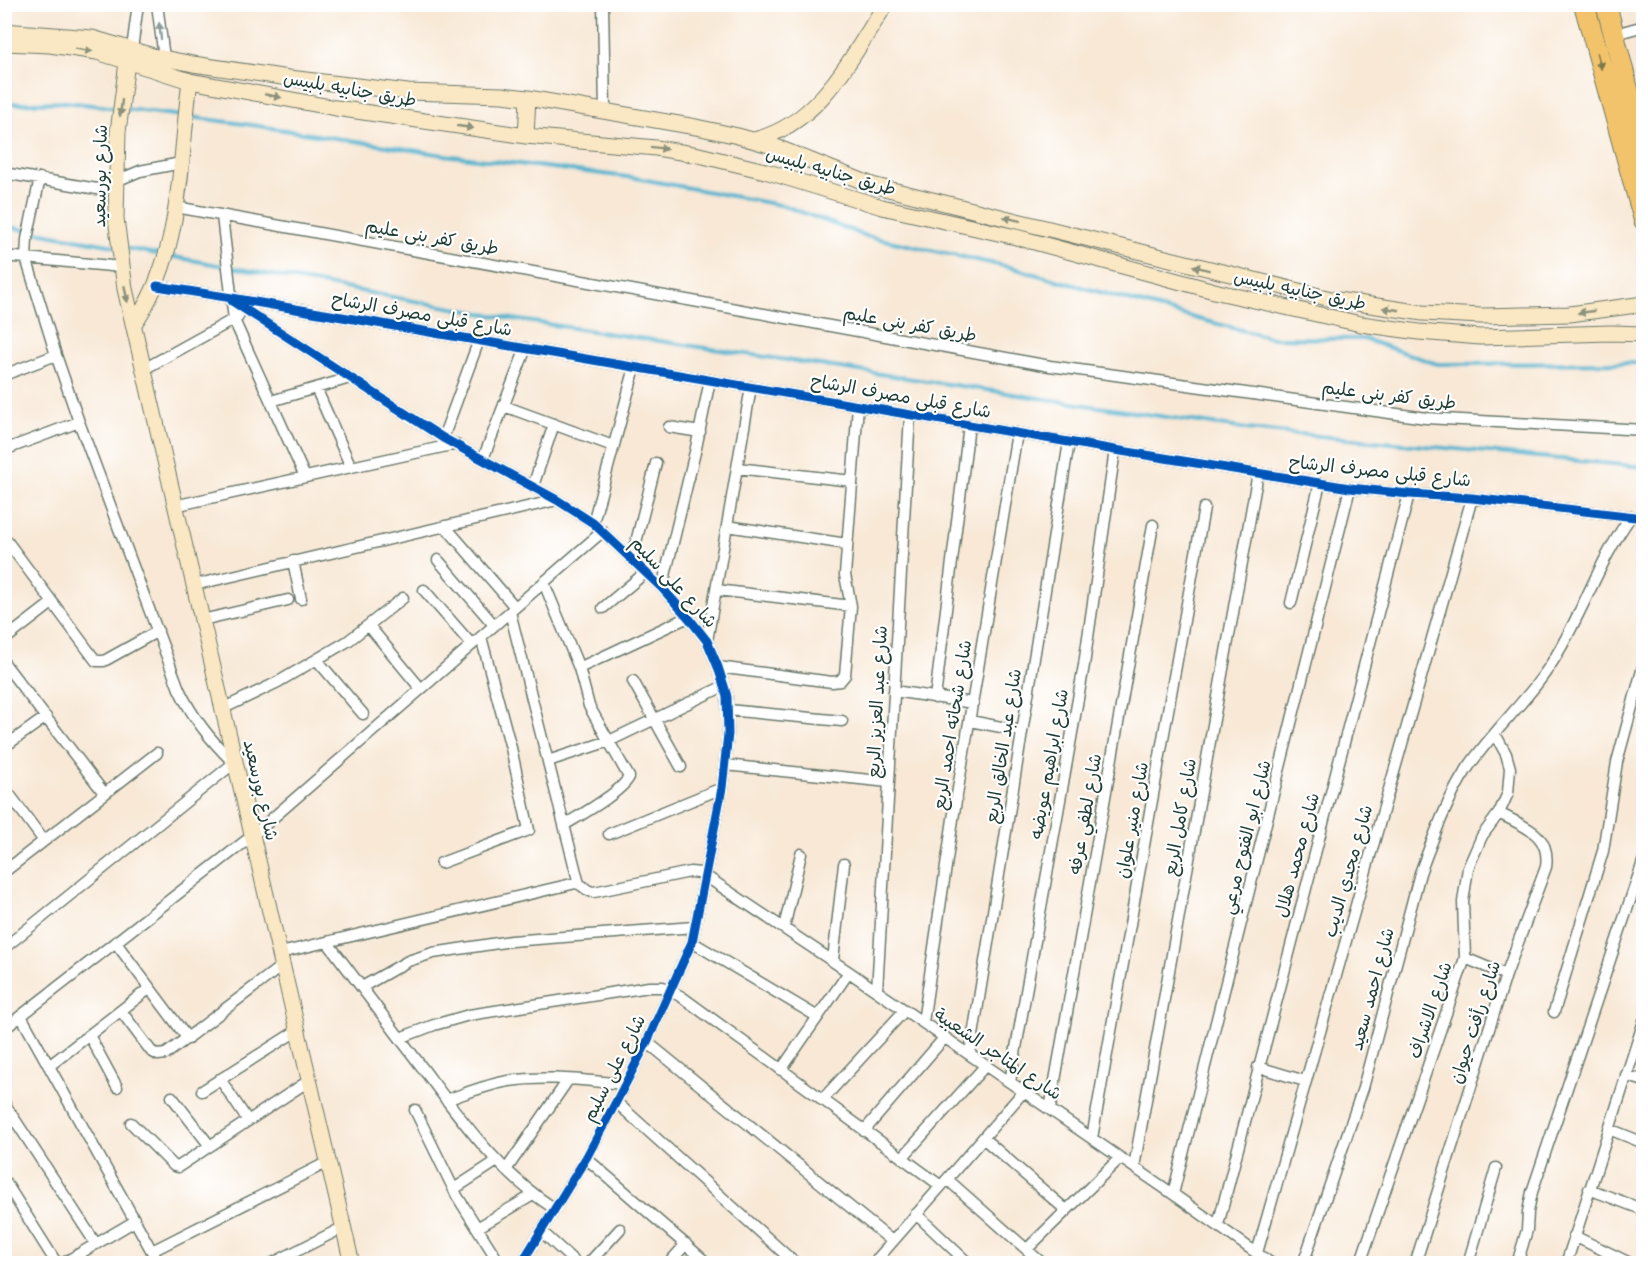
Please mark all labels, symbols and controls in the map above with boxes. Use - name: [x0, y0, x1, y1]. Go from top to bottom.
- one-way arrow: [156, 22, 165, 41]
- one-way arrow: [74, 45, 93, 54]
- one-way arrow: [1595, 52, 1605, 70]
- street label: طريق جنابيه بلبيس: [282, 65, 419, 112]
- one-way arrow: [263, 92, 282, 101]
- one-way arrow: [117, 98, 126, 117]
- one-way arrow: [456, 123, 475, 132]
- street label: شارع بورسعيد: [86, 124, 113, 228]
- street label: طريق جنابيه بلبيس: [763, 140, 899, 200]
- one-way arrow: [649, 144, 668, 153]
- street label: طريق كفر بنى عليم: [363, 212, 501, 263]
- one-way arrow: [1003, 214, 1021, 224]
- one-way arrow: [1191, 263, 1209, 272]
- street label: طريق جنابيه بلبيس: [1232, 263, 1369, 315]
- one-way arrow: [122, 285, 131, 304]
- street label: شارع قبلى مصرف الرشاح: [330, 285, 514, 342]
- street label: طريق كفر بنى عليم: [841, 299, 979, 350]
- one-way arrow: [1382, 304, 1401, 313]
- one-way arrow: [1576, 307, 1595, 316]
- street label: شارع قبلى مصرف الرشاح: [809, 367, 993, 424]
- street label: طريق كفر بنى عليم: [1320, 374, 1458, 417]
- street label: شارع قبلى مصرف الرشاح: [1288, 449, 1472, 492]
- street label: شارع على سليم: [624, 530, 723, 634]
- street label: شارع عبد العزيز الربع: [860, 625, 894, 779]
- street label: شارع شحاته احمد الربع: [926, 638, 978, 812]
- street label: شارع عبد الخالق الربع: [978, 667, 1028, 825]
- street label: شارع ابراهيم عويضه: [1023, 687, 1076, 841]
- street label: شارع بورسعيد: [238, 737, 285, 843]
- street label: شارع لطفي عرفه: [1062, 752, 1111, 877]
- street label: شارع كامل الربع: [1157, 756, 1203, 878]
- street label: شارع ابو الفتوح مرعي: [1214, 757, 1281, 918]
- street label: شارع منير علوان: [1109, 760, 1154, 880]
- street label: شارع محمد هلال: [1268, 790, 1325, 920]
- street label: شارع مجدي الديب: [1317, 802, 1379, 940]
- street label: شارع احمد سعيد: [1343, 925, 1400, 1053]
- street label: شارع رأفت حيوان: [1443, 957, 1506, 1087]
- street label: شارع الاشراف: [1401, 958, 1458, 1062]
- street label: شارع المتاجر الشعبية: [929, 1002, 1067, 1106]
- street label: شارع على سليم: [576, 1010, 653, 1127]

